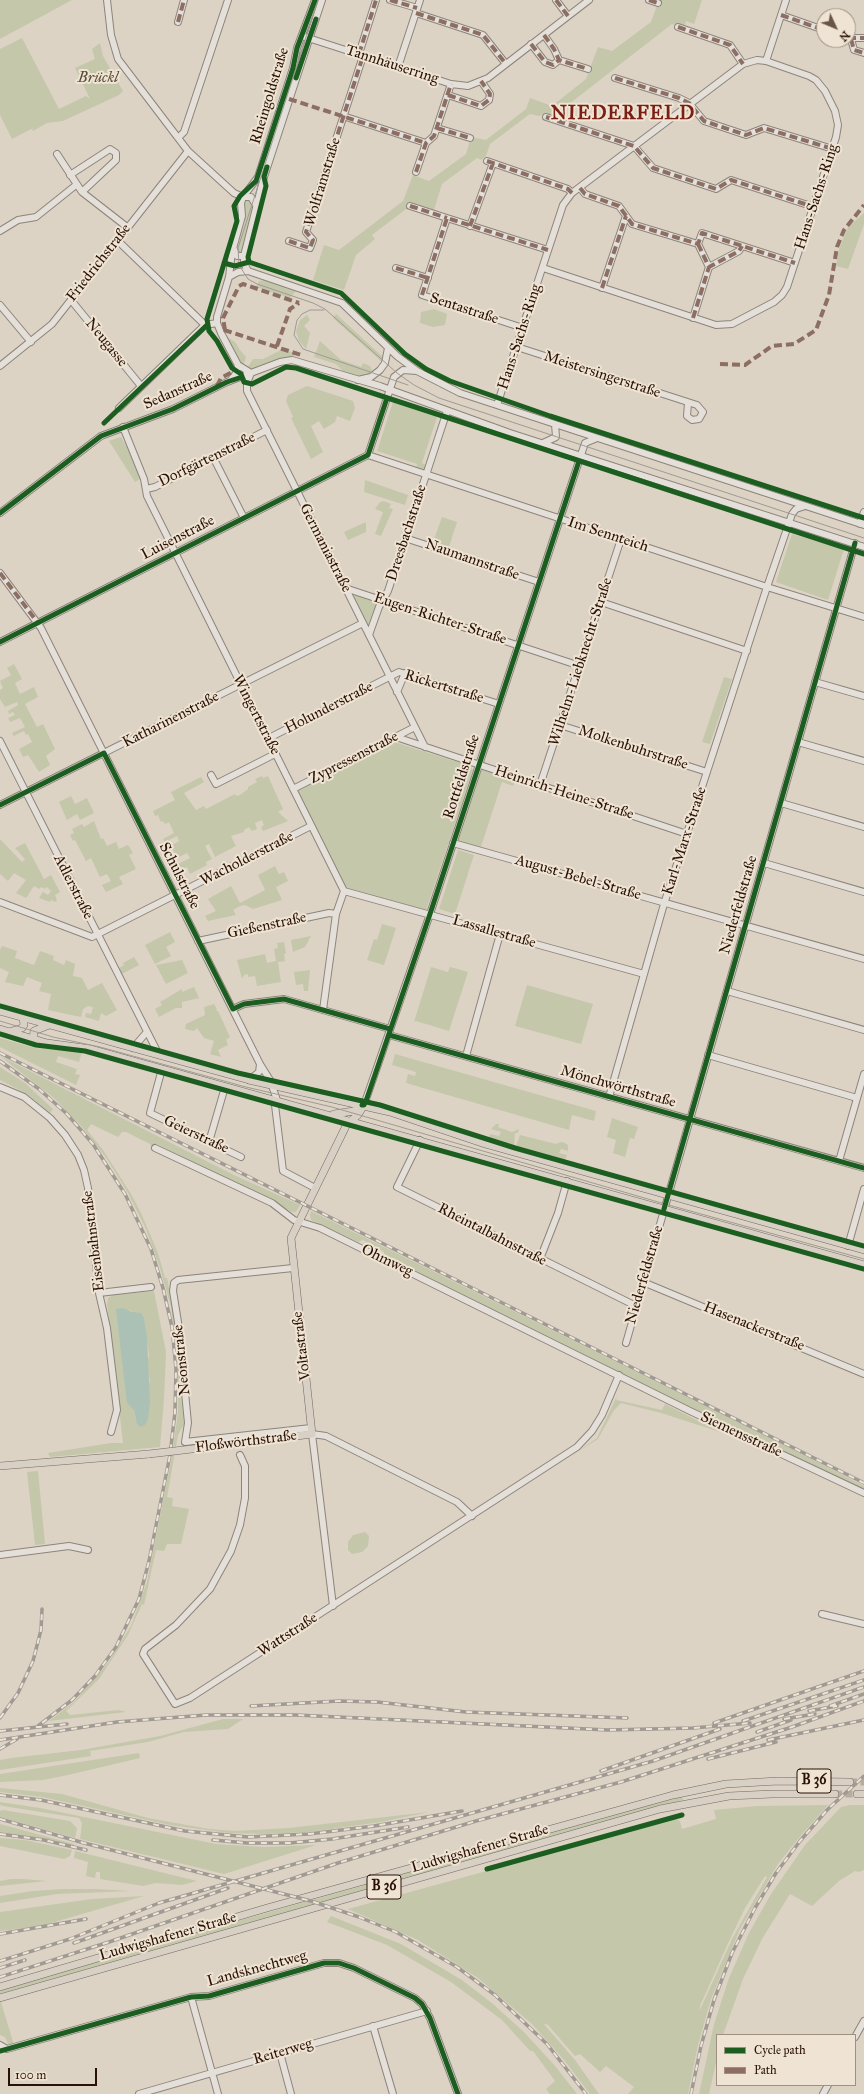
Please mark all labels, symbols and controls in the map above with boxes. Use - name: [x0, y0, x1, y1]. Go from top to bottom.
- north arrow: [816, 8, 856, 48]
- text: N: [836, 28, 852, 44]
- street label: Tannhäuserring: [343, 41, 441, 89]
- street label: Rheingoldstraße: [247, 45, 293, 147]
- park label: Brückl: [78, 69, 118, 87]
- district label: NIEDERFELD: [551, 103, 695, 125]
- street label: Wolframstraße: [301, 136, 345, 228]
- street label: Hans-Sachs-Ring: [791, 142, 843, 252]
- street label: Friedrichstraße: [63, 220, 135, 306]
- street label: Hans-Sachs-Ring: [494, 282, 546, 392]
- street label: Sentastraße: [427, 289, 501, 329]
- street label: Neugasse: [81, 315, 131, 371]
- street label: Meistersingerstraße: [541, 348, 663, 402]
- street label: Sedanstraße: [141, 368, 215, 414]
- street label: Dorfgärtenstraße: [156, 429, 258, 491]
- street label: Dreesbachstraße: [383, 482, 431, 584]
- street label: Germaniastraße: [295, 501, 355, 595]
- street label: Luisenstraße: [138, 512, 218, 564]
- street label: Im Sennteich: [565, 514, 651, 556]
- street label: Naumannstraße: [422, 535, 522, 585]
- street label: Wilhelm-Liebknecht-Straße: [545, 576, 617, 748]
- street label: Eugen-Richter-Straße: [371, 589, 509, 649]
- street label: Rickertstraße: [402, 666, 486, 708]
- street label: Wingertstraße: [228, 672, 284, 758]
- street label: Holunderstraße: [282, 678, 376, 738]
- street label: Katharinenstraße: [120, 688, 222, 752]
- street label: Molkenbuhrstraße: [576, 722, 690, 774]
- street label: Zypressenstraße: [307, 728, 401, 788]
- street label: Rottfeldstraße: [440, 732, 484, 822]
- street label: Heinrich-Heine-Straße: [492, 762, 636, 824]
- street label: Karl-Marx-Straße: [659, 785, 711, 897]
- street label: Wacholderstraße: [197, 828, 297, 890]
- street label: Schulstraße: [155, 840, 203, 912]
- street label: August-Bebel-Straße: [513, 851, 643, 905]
- street label: Adlerstraße: [49, 852, 97, 922]
- street label: Niederfeldstraße: [716, 854, 762, 956]
- street label: Gießenstraße: [226, 909, 308, 943]
- street label: Lassallestraße: [450, 912, 538, 952]
- street label: Mönchwörthstraße: [558, 1062, 678, 1112]
- street label: Geierstraße: [161, 1112, 231, 1158]
- street label: Eisenbahnstraße: [79, 1190, 109, 1292]
- street label: Rheintalbahnstraße: [435, 1200, 549, 1270]
- street label: Niederfeldstraße: [622, 1224, 668, 1326]
- street label: Ohmweg: [358, 1241, 416, 1281]
- street label: Hasenackerstraße: [701, 1299, 807, 1355]
- street label: Voltastraße: [289, 1310, 315, 1382]
- street label: Neonstraße: [169, 1324, 195, 1396]
- street label: Siemensstraße: [697, 1408, 785, 1462]
- street label: Floßwörthstraße: [194, 1427, 298, 1457]
- street label: Wattstraße: [255, 1609, 321, 1661]
- road number: B 36: [797, 1769, 831, 1793]
- street label: Ludwigshafener Straße: [409, 1821, 551, 1877]
- road number: B 36: [367, 1875, 401, 1899]
- street label: Ludwigshafener Straße: [97, 1909, 239, 1965]
- street label: Landsknechtweg: [205, 1947, 309, 1991]
- legend: [716, 2034, 856, 2086]
- street label: Reiterweg: [251, 2035, 315, 2069]
- text: Cycle path: [754, 2043, 806, 2057]
- scale bar: [10, 2060, 99, 2086]
- text: Path: [754, 2063, 777, 2077]
- text: 100 m: [15, 2068, 46, 2082]

